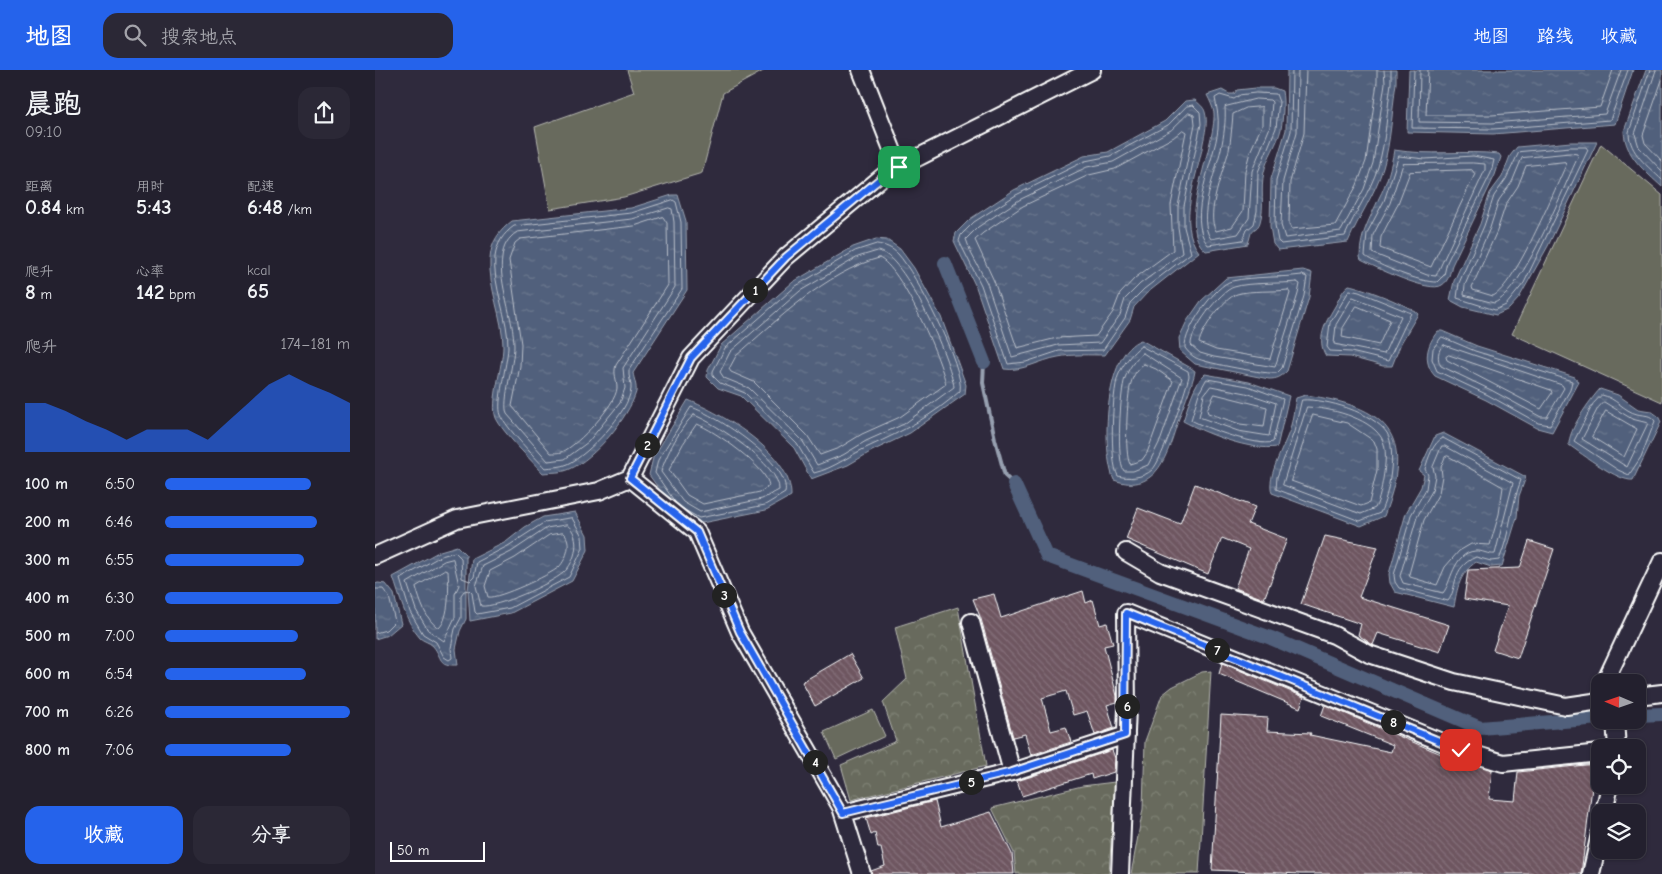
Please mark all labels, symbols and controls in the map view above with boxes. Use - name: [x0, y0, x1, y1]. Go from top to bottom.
- search box: [103, 13, 453, 58]
- icon: search: [121, 21, 149, 49]
- text: 地图: [25, 22, 73, 50]
- text: 搜索地点: [161, 26, 237, 48]
- text: 地图: [1473, 26, 1509, 47]
- text: 路线: [1537, 26, 1573, 47]
- text: 收藏: [1601, 26, 1637, 47]
- button: share: [298, 87, 350, 139]
- text: 晨跑: [25, 88, 81, 120]
- text: 09:10: [25, 123, 62, 141]
- pin: [878, 146, 920, 188]
- icon: arrive: [885, 153, 913, 181]
- text: 距离: [25, 178, 53, 195]
- text: 用时: [136, 178, 164, 195]
- text: 配速: [247, 178, 275, 195]
- text: 0.84: [25, 195, 61, 219]
- text: 5:43: [136, 195, 172, 219]
- text: 6:48: [247, 195, 283, 219]
- text: km: [61, 201, 84, 218]
- text: /km: [283, 201, 312, 218]
- text: kcal: [247, 262, 271, 279]
- text: 爬升: [25, 263, 53, 280]
- text: 心率: [136, 263, 164, 280]
- pin: 1: [743, 278, 767, 302]
- text: 65: [247, 279, 269, 303]
- text: 8: [25, 280, 36, 304]
- text: 142: [136, 280, 164, 304]
- text: 1: [753, 282, 758, 299]
- text: m: [36, 286, 52, 303]
- text: bpm: [164, 286, 196, 303]
- text: 174–181 m: [281, 335, 350, 353]
- text: 爬升: [25, 338, 57, 356]
- pin: 2: [635, 432, 659, 458]
- text: 2: [644, 437, 651, 454]
- text: 100 m: [25, 475, 68, 493]
- text: 6:50: [105, 475, 135, 493]
- text: 200 m: [25, 513, 70, 531]
- text: 6:46: [105, 513, 133, 531]
- text: 300 m: [25, 551, 70, 569]
- text: 6:55: [105, 551, 134, 569]
- pin: 3: [711, 582, 737, 608]
- text: 3: [721, 587, 728, 604]
- text: 400 m: [25, 589, 69, 607]
- text: 6:30: [105, 589, 134, 607]
- text: 500 m: [25, 627, 70, 645]
- text: 7:00: [105, 627, 135, 645]
- pin: 7: [1205, 638, 1229, 662]
- text: 7: [1214, 642, 1221, 659]
- text: 600 m: [25, 665, 70, 683]
- text: 6:54: [105, 665, 133, 683]
- north arrow: [1591, 674, 1646, 729]
- map controls: [1591, 674, 1646, 859]
- pin: 6: [1115, 694, 1139, 718]
- text: 6: [1124, 698, 1131, 715]
- text: 700 m: [25, 703, 69, 721]
- text: 6:26: [105, 703, 134, 721]
- pin: 8: [1381, 710, 1405, 734]
- text: 8: [1390, 714, 1397, 731]
- pin: [1440, 729, 1482, 771]
- icon: check: [1447, 736, 1475, 764]
- button: locate: [1591, 739, 1646, 794]
- text: 800 m: [25, 741, 70, 759]
- text: 7:06: [105, 741, 134, 759]
- pin: 4: [803, 750, 827, 774]
- text: 4: [812, 754, 819, 771]
- pin: 5: [959, 770, 983, 794]
- text: 5: [968, 774, 975, 791]
- button: layers: [1591, 804, 1646, 859]
- button: 收藏: [25, 806, 183, 864]
- button: 分享: [193, 806, 350, 864]
- scale bar: [390, 839, 485, 862]
- text: 50 m: [397, 842, 429, 859]

